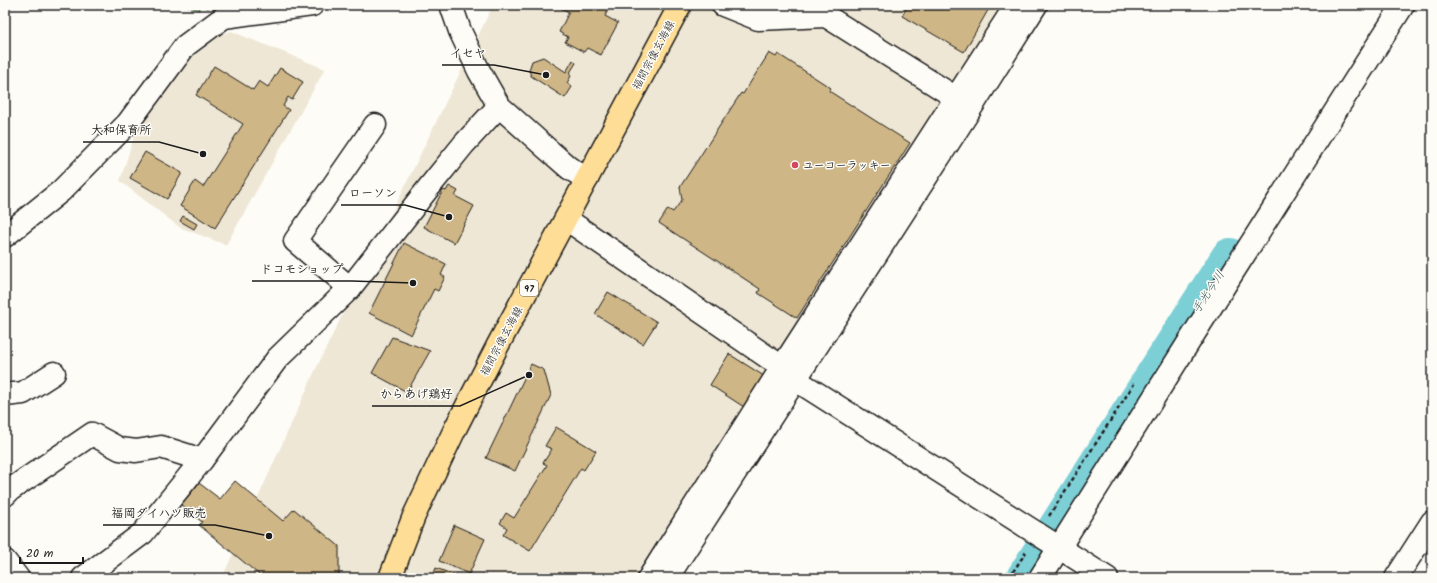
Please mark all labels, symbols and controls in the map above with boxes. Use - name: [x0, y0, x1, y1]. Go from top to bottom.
- street label: 福間宗像玄海線: [628, 17, 680, 94]
- callout: イセヤ: [442, 41, 494, 65]
- text: イセヤ: [450, 44, 486, 63]
- callout: 大和保育所: [83, 118, 159, 142]
- text: 大和保育所: [91, 121, 152, 140]
- place label: ユーコーラッキー: [803, 157, 891, 175]
- marker: ユーコーラッキー: [790, 160, 800, 170]
- callout: ローソン: [341, 181, 405, 205]
- text: ローソン: [349, 184, 397, 203]
- callout: ドコモショップ: [252, 257, 352, 281]
- text: ドコモショップ: [260, 260, 344, 279]
- water label: 手光今川: [1187, 267, 1229, 318]
- road number: 97: [520, 280, 538, 296]
- street label: 福間宗像玄海線: [476, 303, 528, 380]
- callout: からあげ鶏好: [372, 382, 460, 406]
- text: からあげ鶏好: [380, 385, 453, 404]
- callout: 福岡ダイハツ販売: [103, 501, 215, 525]
- text: 福岡ダイハツ販売: [112, 504, 206, 523]
- scale bar: [20, 539, 83, 565]
- text: 20 m: [26, 544, 54, 563]

